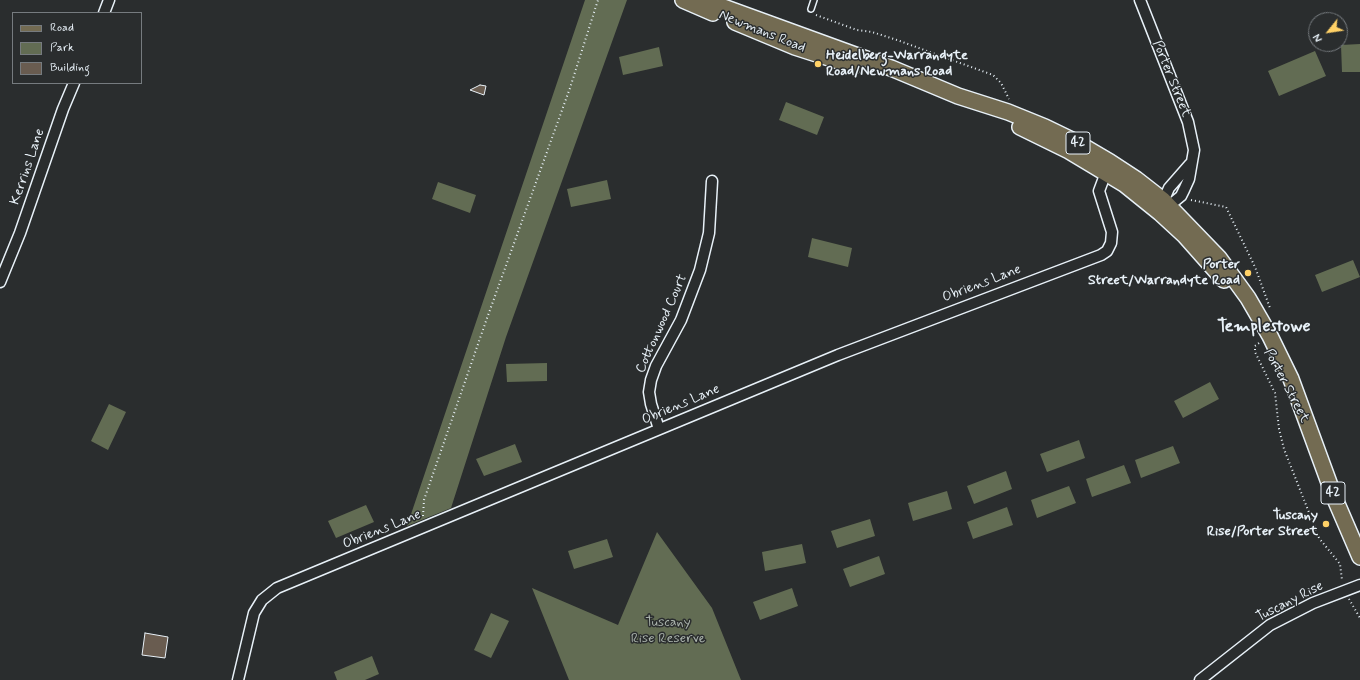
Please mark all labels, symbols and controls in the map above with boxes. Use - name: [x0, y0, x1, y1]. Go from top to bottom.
- street label: Newmans Road: [716, 7, 808, 57]
- legend: [12, 12, 142, 84]
- north arrow: [1308, 12, 1348, 52]
- text: Road: [50, 20, 74, 36]
- text: N: [1311, 31, 1326, 44]
- street label: Porter Street: [1148, 38, 1194, 120]
- text: Park: [50, 40, 74, 56]
- place label: Heidelberg-Warrandyte Road/Newmans Road: [826, 48, 968, 80]
- marker: Heidelberg-Warrandyte Road/Newmans Road: [813, 59, 823, 69]
- text: Building: [50, 60, 90, 76]
- street label: Kerrins Lane: [7, 127, 49, 207]
- road number: 42: [1066, 132, 1090, 154]
- place label: Porter Street/Warrandyte Road: [1088, 257, 1240, 290]
- street label: Obriens Lane: [940, 261, 1024, 307]
- marker: Porter Street/Warrandyte Road: [1243, 268, 1253, 278]
- street label: Cottonwood Court: [633, 272, 691, 376]
- district label: Templestowe: [1217, 316, 1311, 338]
- street label: Porter Street: [1260, 346, 1312, 426]
- street label: Obriens Lane: [640, 381, 722, 429]
- road number: 42: [1321, 482, 1345, 504]
- street label: Obriens Lane: [340, 507, 424, 553]
- place label: Tuscany Rise/Porter Street: [1207, 508, 1318, 540]
- marker: Tuscany Rise/Porter Street: [1321, 519, 1331, 529]
- street label: Tuscany Rise: [1254, 578, 1326, 626]
- park label: Tuscany Rise Reserve: [631, 615, 705, 648]

